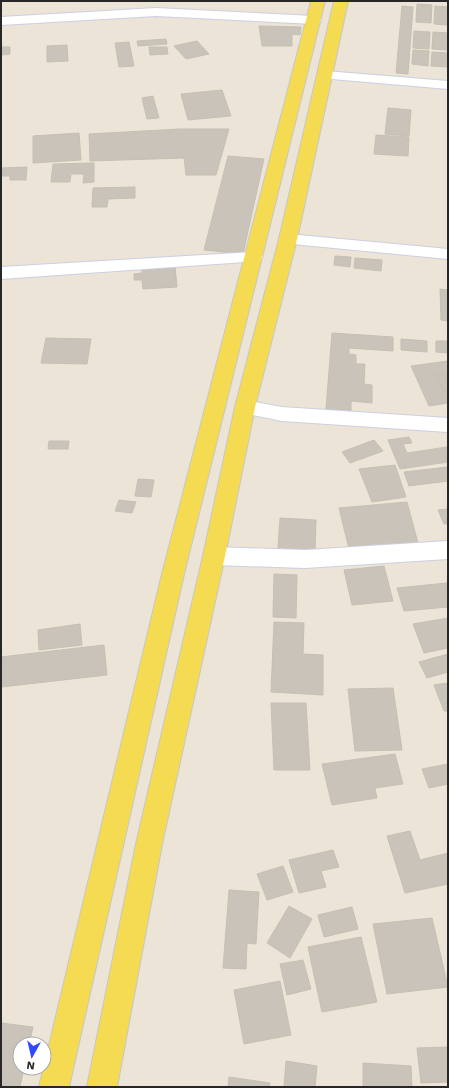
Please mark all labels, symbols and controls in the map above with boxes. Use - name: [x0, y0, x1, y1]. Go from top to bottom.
- north arrow: [12, 1036, 52, 1076]
- text: N: [26, 1058, 36, 1072]

